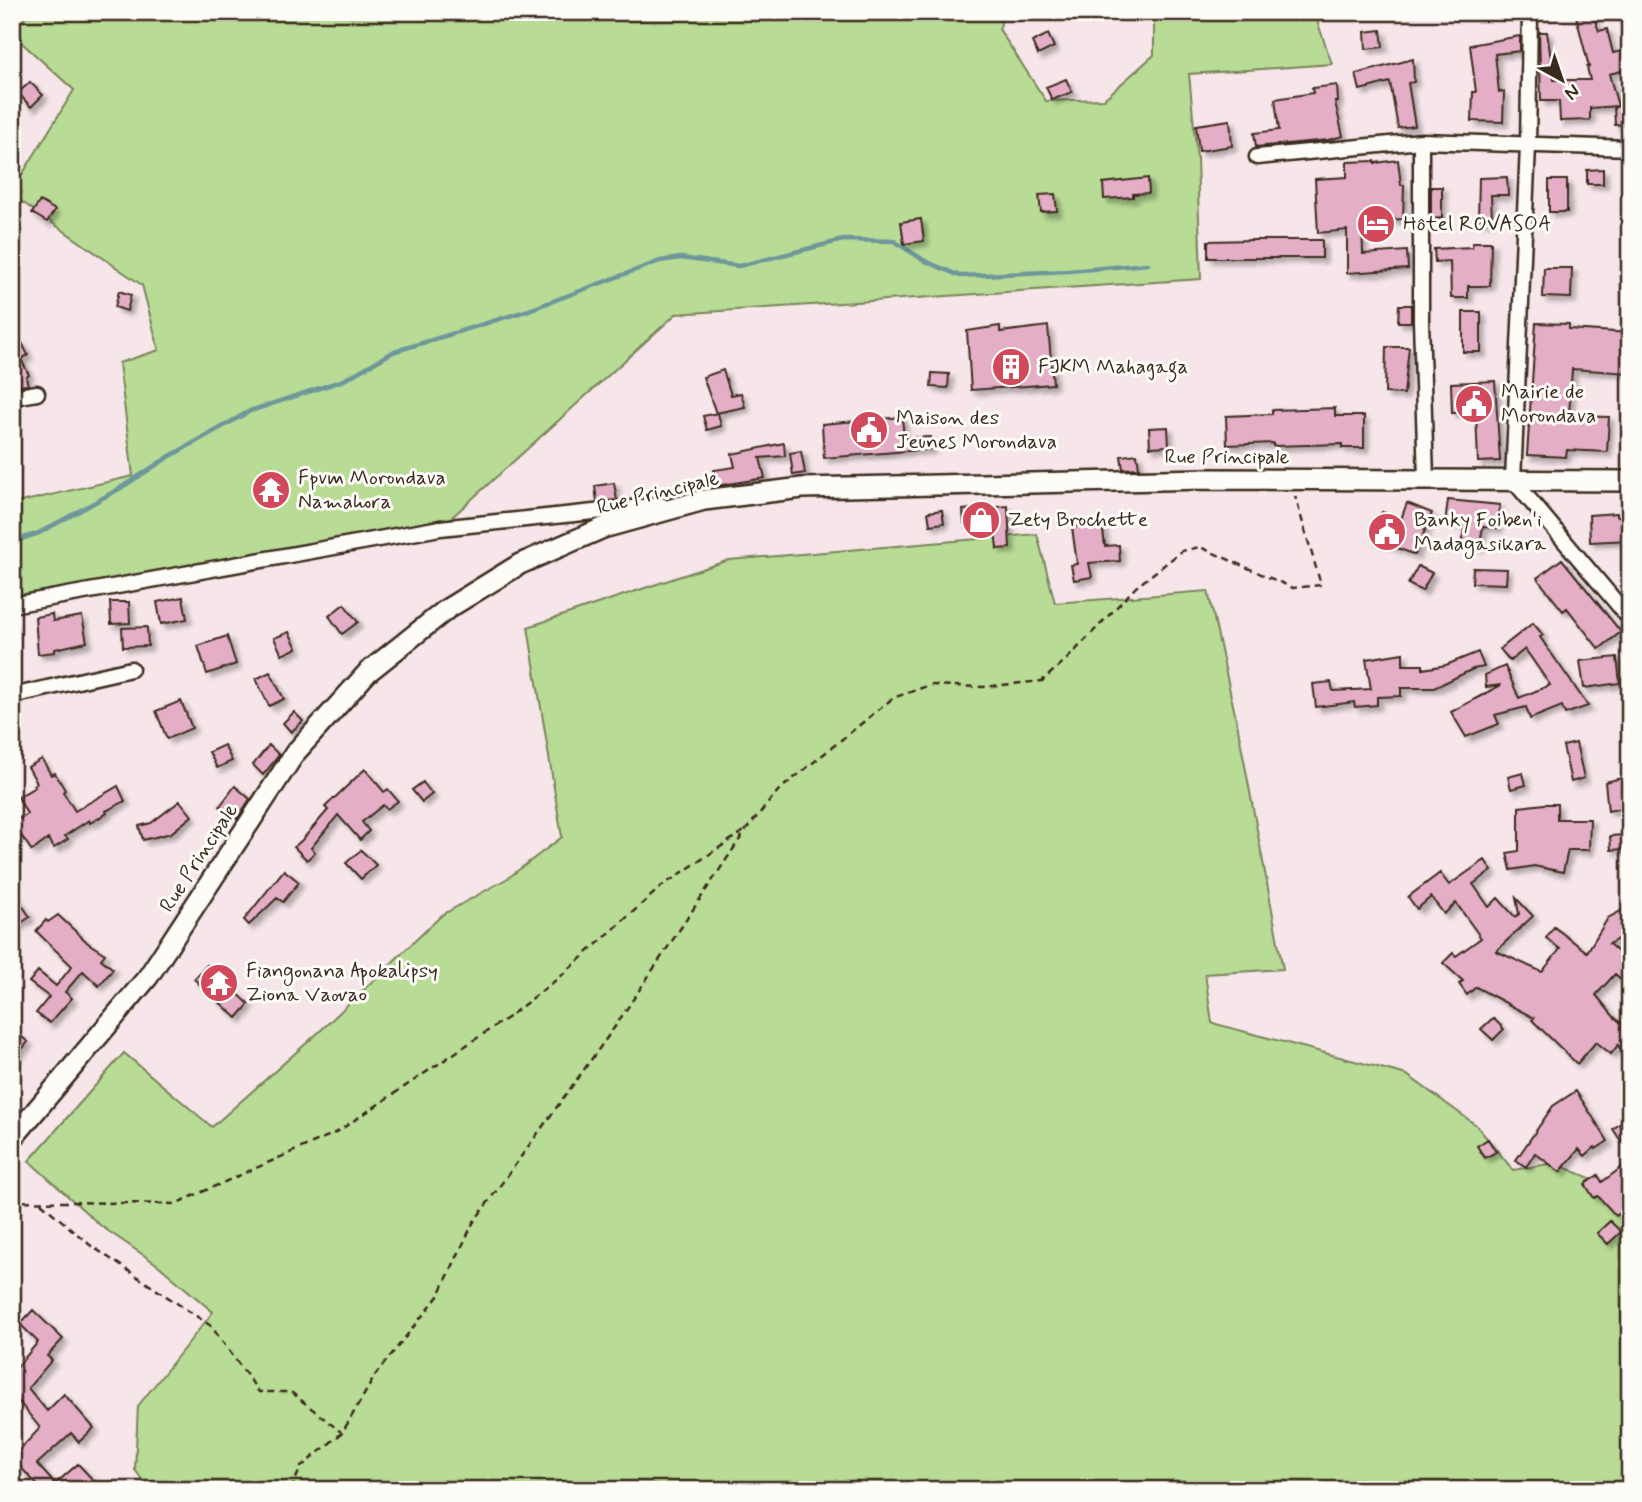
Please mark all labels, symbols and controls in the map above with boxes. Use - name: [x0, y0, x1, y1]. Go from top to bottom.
- north arrow: [1526, 46, 1596, 116]
- text: N: [1559, 78, 1585, 106]
- hotel icon: Hôtel ROVASOA: [1355, 203, 1397, 245]
- place label: Hôtel ROVASOA: [1403, 210, 1551, 238]
- building icon: FJKM Mahagaga: [990, 346, 1032, 388]
- place label: FJKM Mahagaga: [1038, 353, 1188, 383]
- place label: Mairie de Morondava: [1501, 378, 1596, 430]
- public building icon: Mairie de Morondava: [1453, 383, 1495, 425]
- place label: Maison des Jeunes Morondava: [896, 404, 1057, 456]
- public building icon: Maison des Jeunes Morondava: [848, 409, 890, 451]
- street label: Rue Principale: [1165, 443, 1289, 471]
- place label: Fpvm Morondava Namahora: [298, 464, 446, 516]
- street label: Rue Principale: [594, 464, 722, 522]
- temple icon: Fpvm Morondava Namahora: [250, 469, 292, 511]
- shop icon: Zety Brochette: [960, 499, 1002, 541]
- place label: Zety Brochette: [1008, 506, 1148, 534]
- place label: Banky Foiben'i Madagasikara: [1414, 506, 1546, 559]
- public building icon: Banky Foiben'i Madagasikara: [1366, 511, 1408, 553]
- street label: Rue Principale: [153, 798, 245, 918]
- place label: Fiangonana Apokalipsy Ziona Vaovao: [246, 957, 438, 1009]
- temple icon: Fiangonana Apokalipsy Ziona Vaovao: [198, 962, 240, 1004]

